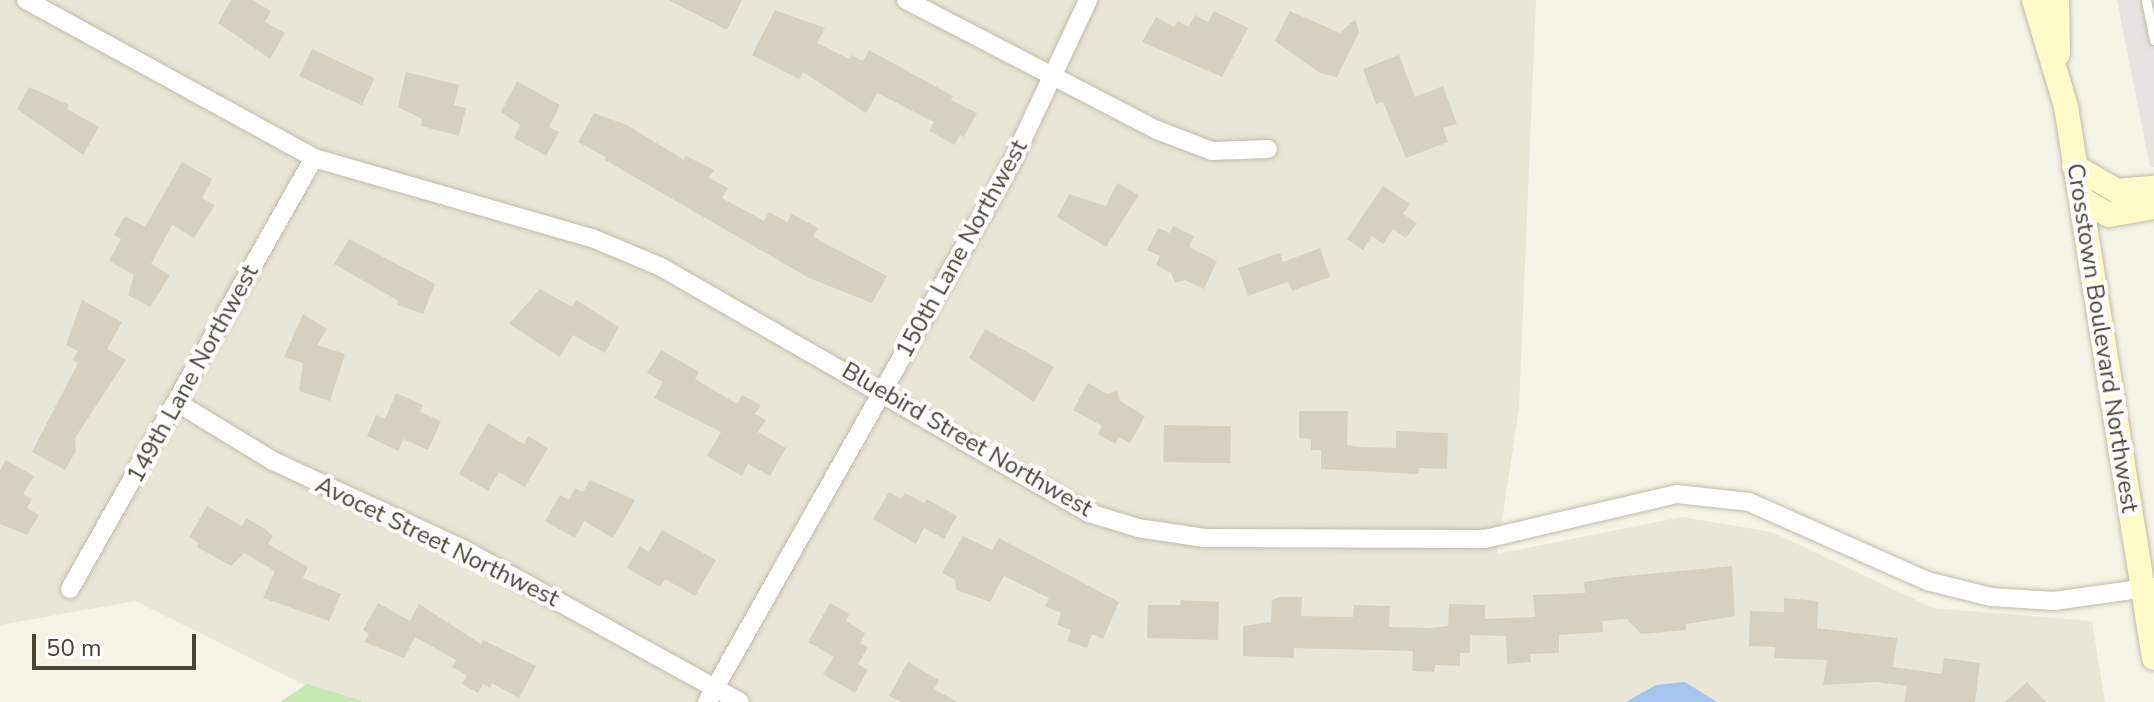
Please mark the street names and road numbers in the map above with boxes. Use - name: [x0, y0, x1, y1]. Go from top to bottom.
- street label: 150th Lane Northwest: [890, 135, 1034, 363]
- street label: Crosstown Boulevard Northwest: [2060, 161, 2144, 515]
- street label: 149th Lane Northwest: [121, 260, 265, 488]
- street label: Bluebird Street Northwest: [837, 356, 1097, 524]
- street label: Avocet Street Northwest: [311, 471, 563, 613]

